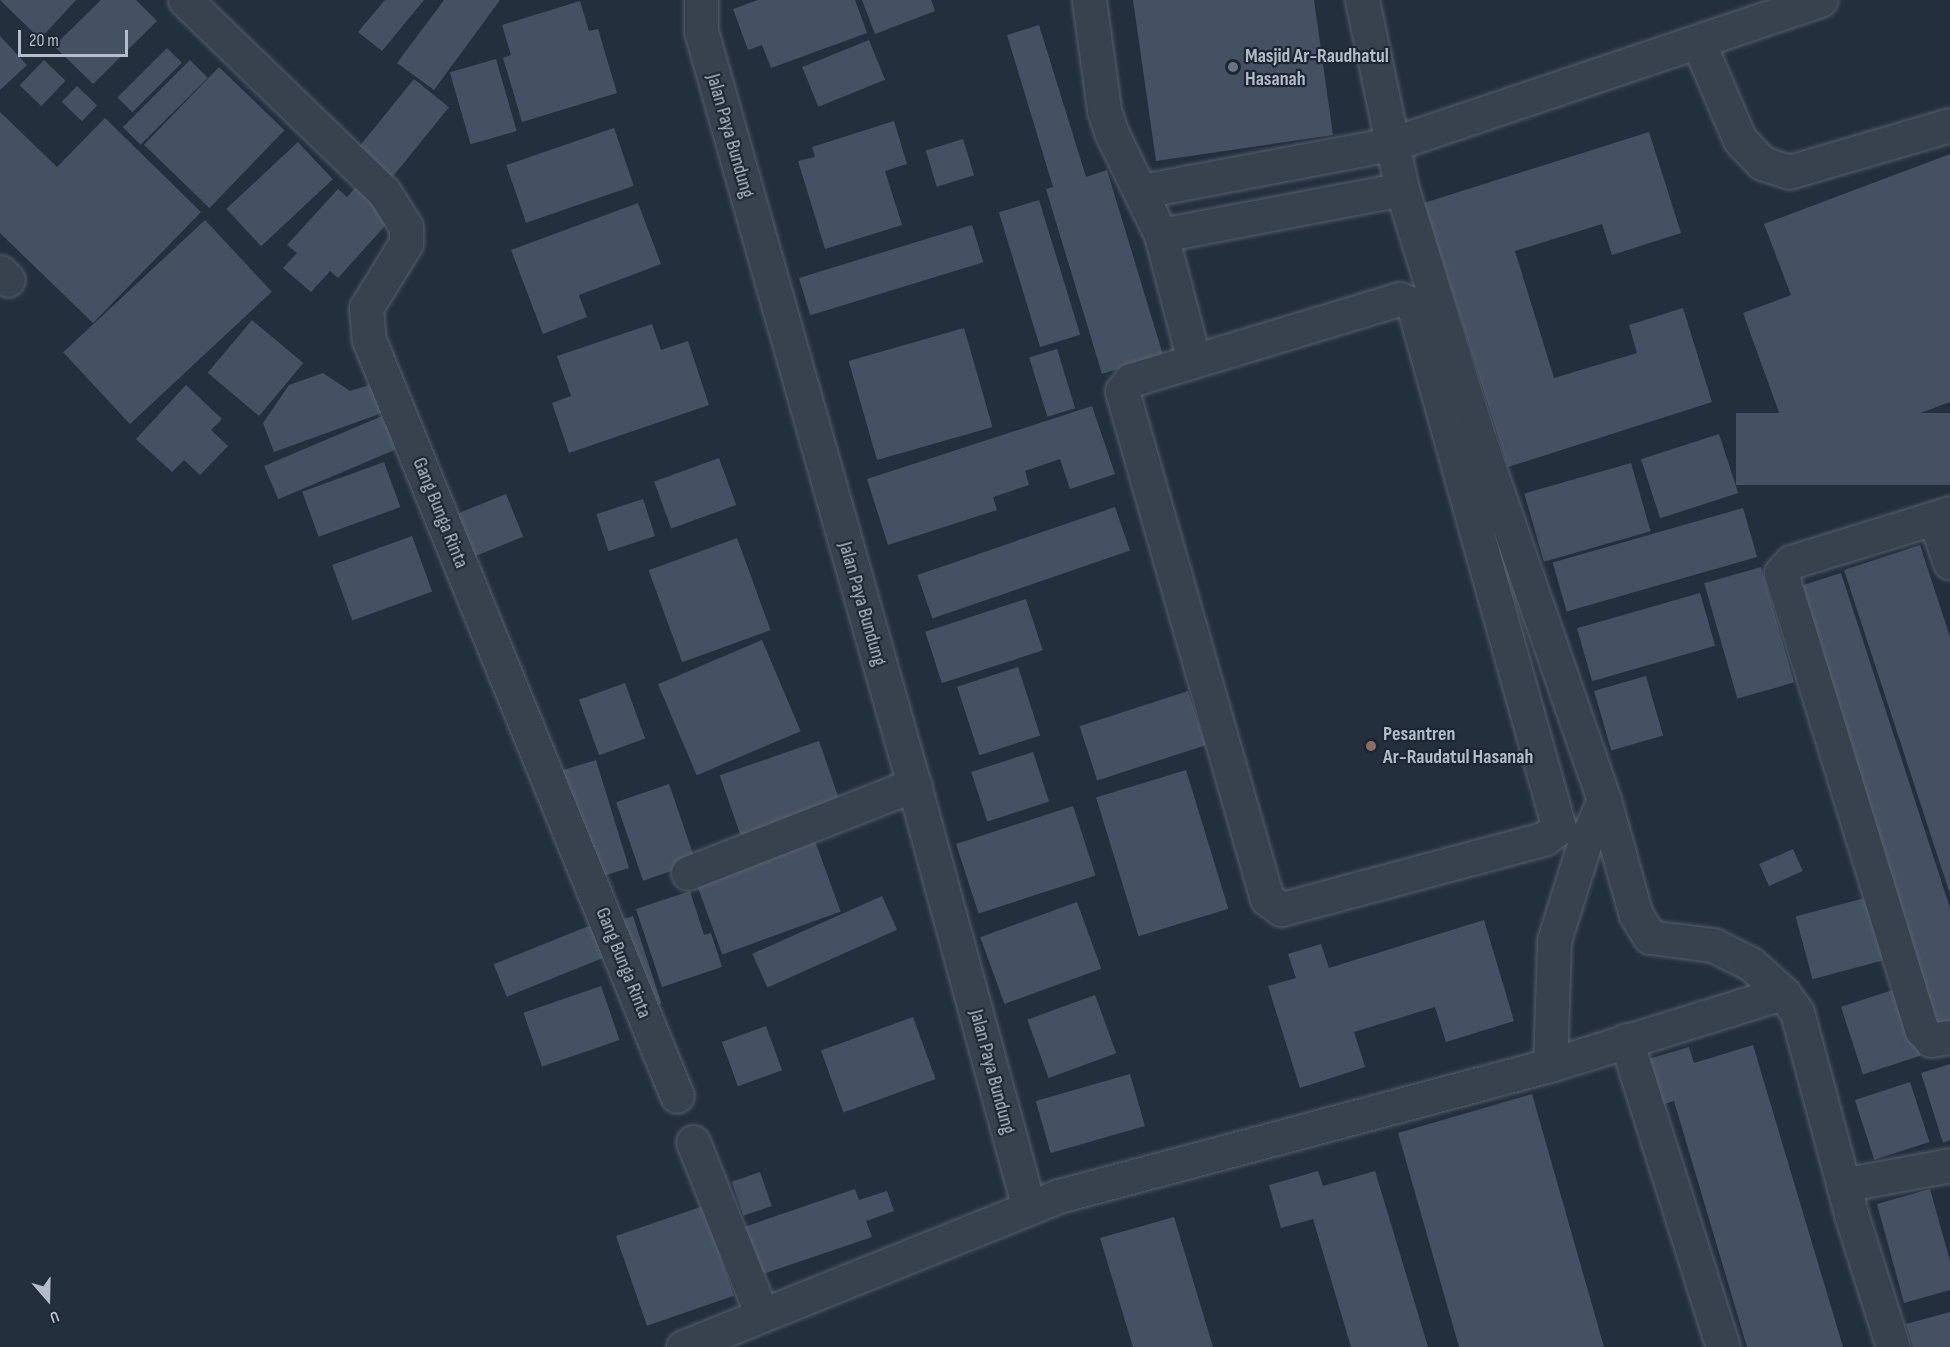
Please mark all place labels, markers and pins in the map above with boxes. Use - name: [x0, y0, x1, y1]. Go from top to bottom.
- place label: Masjid Ar-Raudhatul Hasanah: [1245, 44, 1389, 91]
- marker: Masjid Ar-Raudhatul Hasanah: [1226, 60, 1240, 74]
- place label: Pesantren Ar-Raudatul Hasanah: [1383, 722, 1533, 769]
- marker: Pesantren Ar-Raudatul Hasanah: [1364, 739, 1378, 753]

